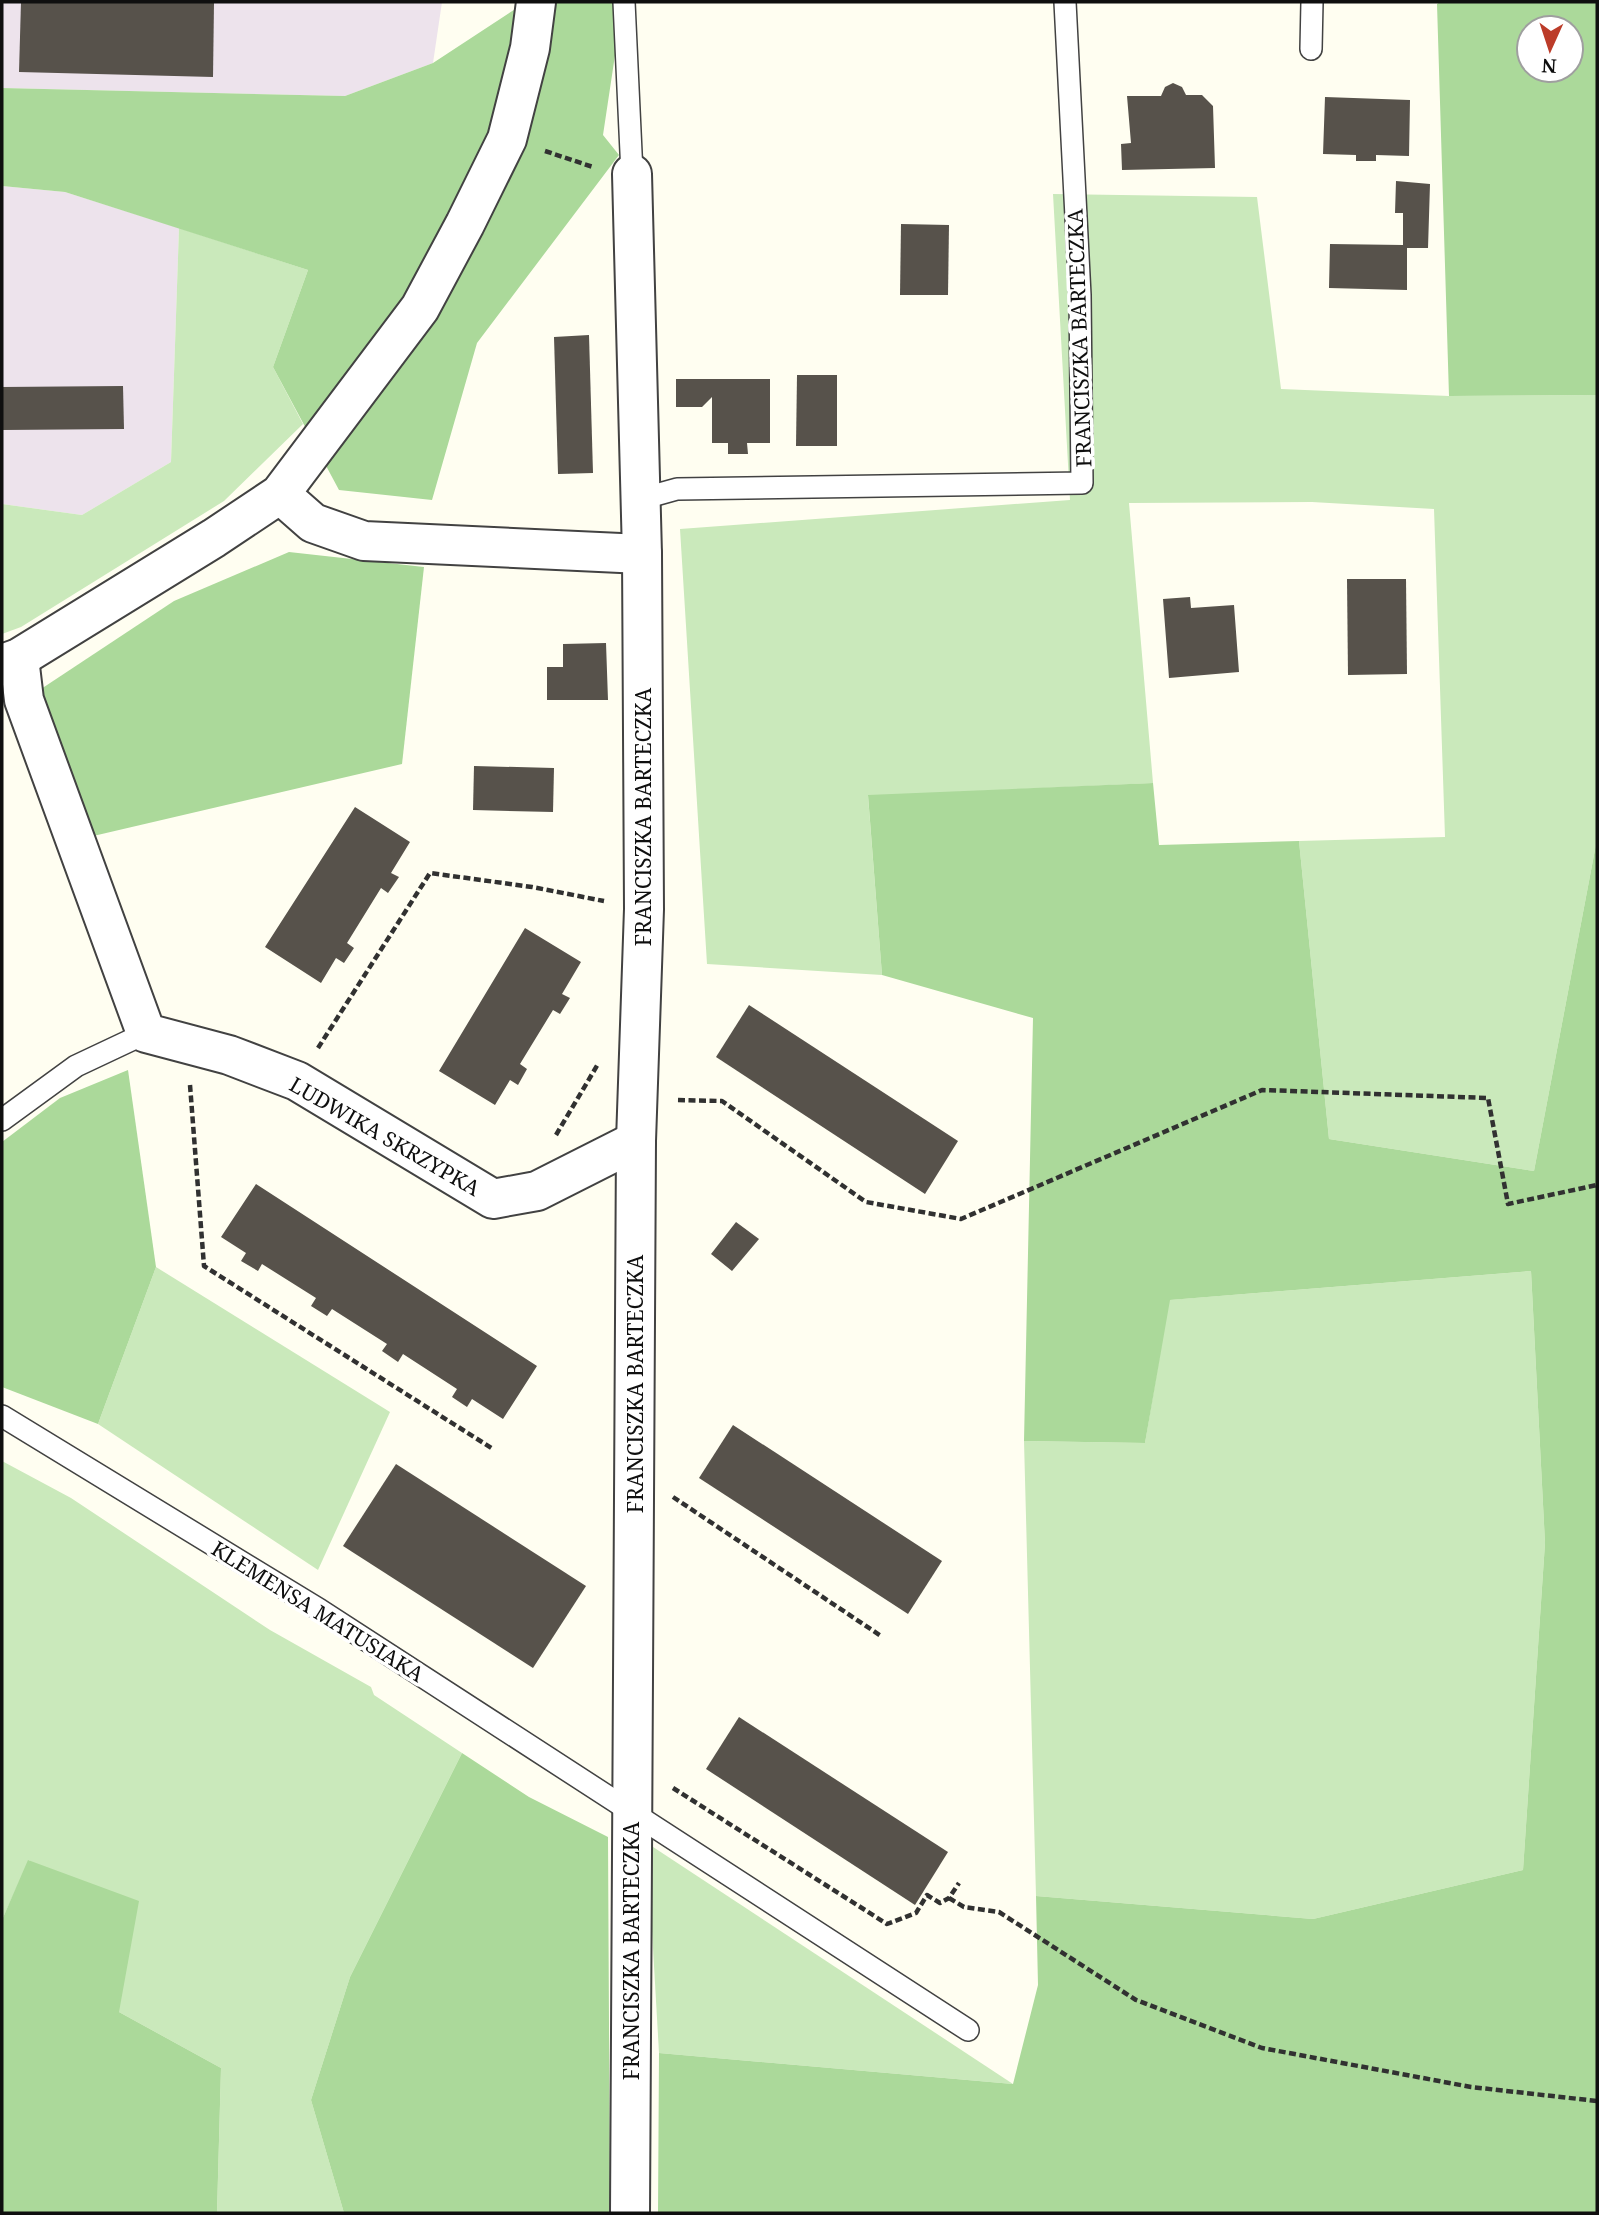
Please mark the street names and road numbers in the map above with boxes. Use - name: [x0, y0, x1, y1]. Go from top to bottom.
- street label: FRANCISZKA BARTECZKA: [1060, 208, 1098, 468]
- street label: FRANCISZKA BARTECZKA: [629, 687, 657, 946]
- street label: LUDWIKA SKRZYPKA: [285, 1070, 485, 1202]
- street label: FRANCISZKA BARTECZKA: [621, 1254, 649, 1513]
- street label: KLEMENSA MATUSIAKA: [206, 1534, 430, 1688]
- street label: FRANCISZKA BARTECZKA: [617, 1821, 645, 2080]

